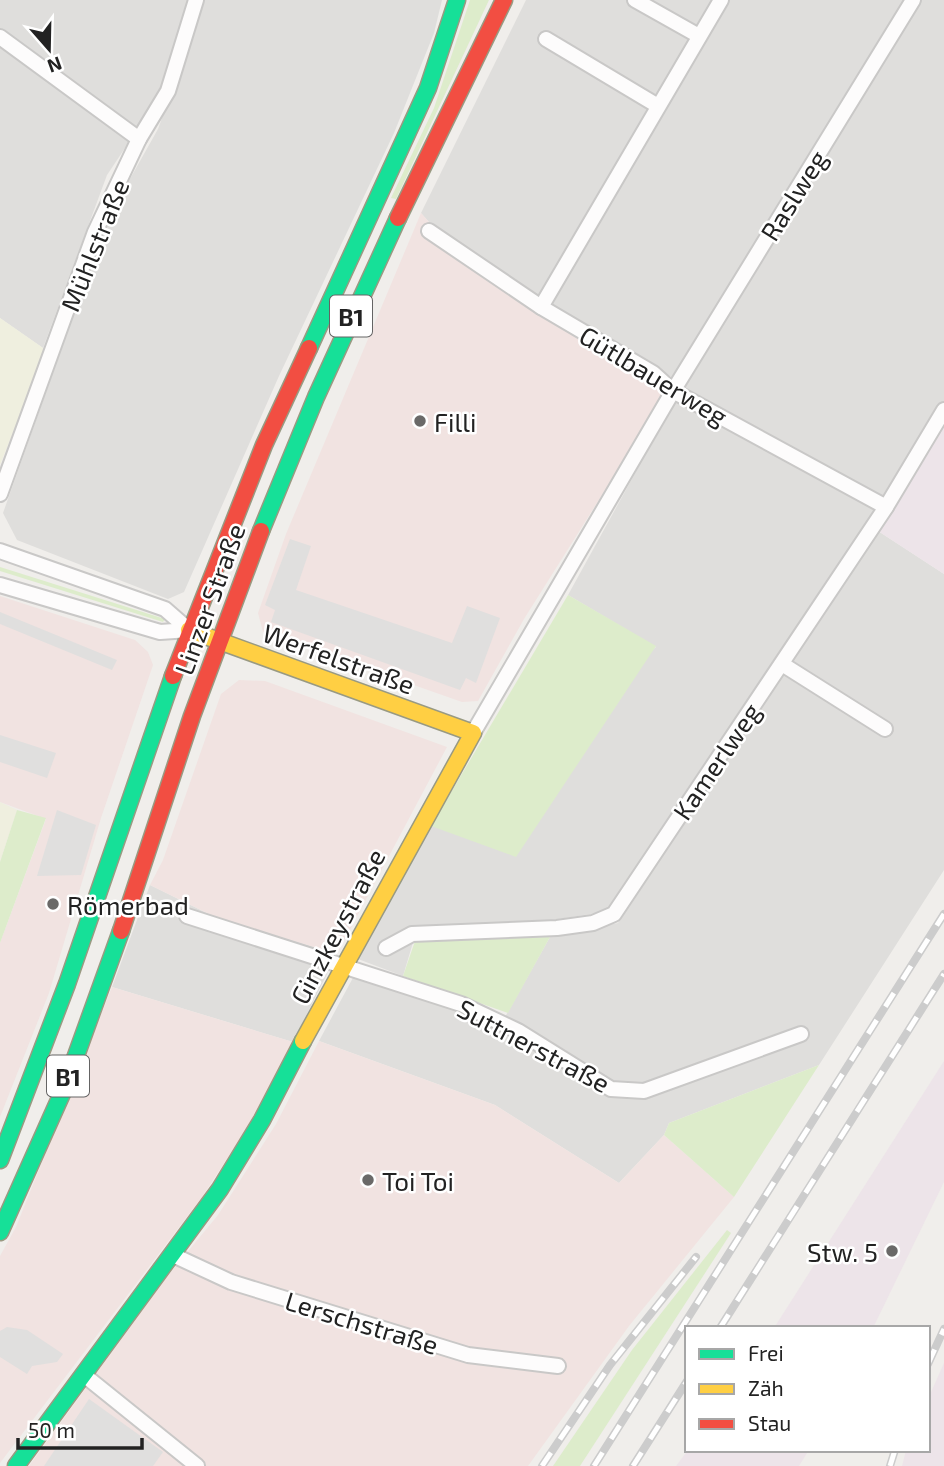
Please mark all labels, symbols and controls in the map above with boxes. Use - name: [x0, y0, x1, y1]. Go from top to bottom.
- north arrow: [14, 14, 84, 84]
- text: N: [45, 52, 65, 79]
- street label: Raslweg: [753, 144, 833, 246]
- street label: Mühlstraße: [53, 174, 135, 316]
- road number: B1: [330, 296, 372, 337]
- street label: Gütlbauerweg: [574, 319, 734, 431]
- place label: Filli: [434, 406, 476, 437]
- marker: Filli: [412, 413, 428, 429]
- street label: Linzer Straße: [167, 519, 251, 679]
- street label: Werfelstraße: [259, 616, 419, 700]
- street label: Kamerlweg: [666, 697, 766, 825]
- street label: Ginzkeystraße: [283, 843, 391, 1009]
- place label: Römerbad: [67, 889, 189, 920]
- marker: Römerbad: [45, 896, 61, 912]
- street label: Suttnerstraße: [453, 992, 615, 1098]
- road number: B1: [47, 1056, 89, 1096]
- place label: Toi Toi: [382, 1165, 454, 1196]
- marker: Toi Toi: [360, 1172, 376, 1188]
- place label: Stw. 5: [807, 1236, 878, 1267]
- marker: Stw. 5: [884, 1243, 900, 1259]
- street label: Lerschstraße: [282, 1284, 442, 1360]
- legend: [685, 1326, 930, 1452]
- text: Frei: [748, 1340, 784, 1365]
- text: Zäh: [748, 1375, 784, 1400]
- scale bar: [18, 1406, 142, 1450]
- text: Stau: [748, 1410, 791, 1435]
- text: 50 m: [28, 1417, 75, 1442]

